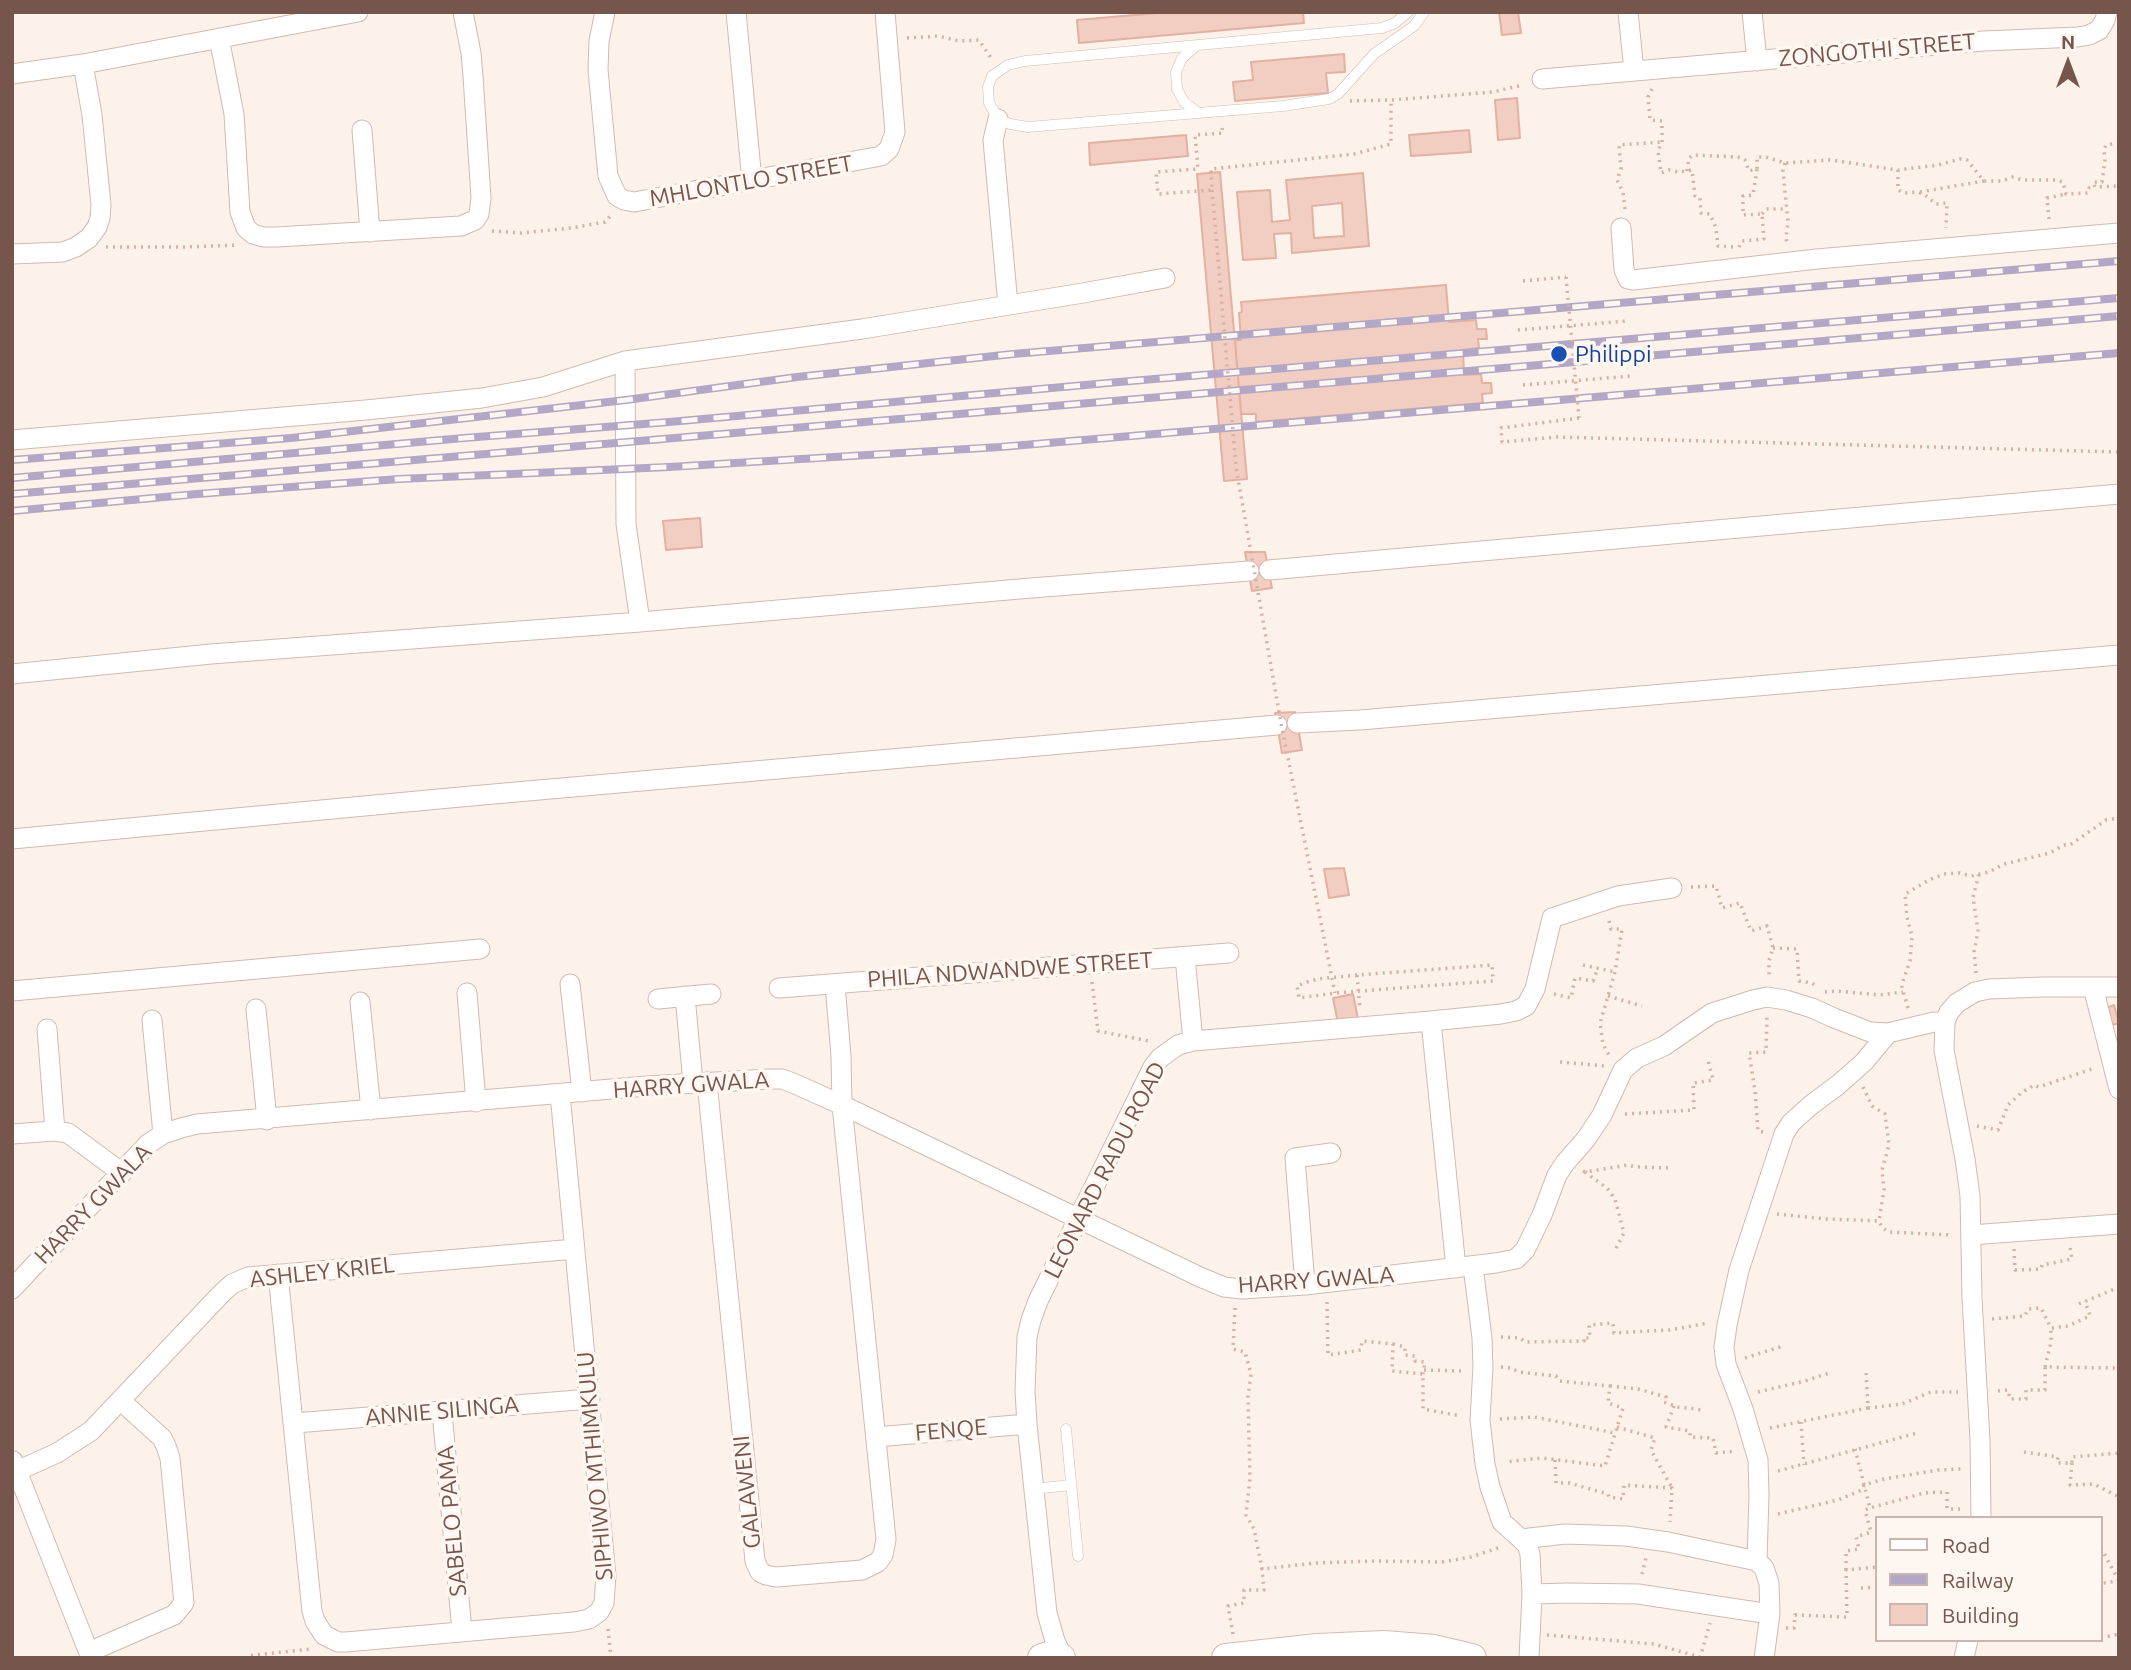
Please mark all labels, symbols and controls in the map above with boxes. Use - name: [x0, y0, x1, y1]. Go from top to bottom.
- street label: ZONGOTHI STREET: [1777, 28, 1977, 72]
- north arrow: [2033, 28, 2103, 98]
- text: N: [2061, 31, 2075, 53]
- street label: MHLONTLO STREET: [647, 150, 855, 212]
- place label: Philippi: [1575, 340, 1652, 368]
- marker: Philippi: [1549, 344, 1569, 364]
- street label: PHILA NDWANDWE STREET: [866, 946, 1154, 994]
- street label: LEONARD RADU ROAD: [1038, 1057, 1172, 1283]
- street label: HARRY GWALA: [612, 1066, 770, 1104]
- street label: HARRY GWALA: [29, 1138, 157, 1270]
- street label: ASHLEY KRIEL: [248, 1251, 396, 1293]
- street label: HARRY GWALA: [1237, 1261, 1395, 1299]
- street label: SIPHIWO MTHIMKULU: [571, 1350, 619, 1582]
- street label: ANNIE SILINGA: [364, 1391, 520, 1431]
- street label: FENQE: [914, 1413, 988, 1447]
- street label: GALAWENI: [727, 1434, 767, 1550]
- street label: SABELO PAMA: [432, 1444, 472, 1598]
- legend: [1876, 1516, 2103, 1642]
- text: Road: [1942, 1533, 1990, 1557]
- text: Railway: [1942, 1568, 2014, 1592]
- text: Building: [1942, 1603, 2019, 1627]

